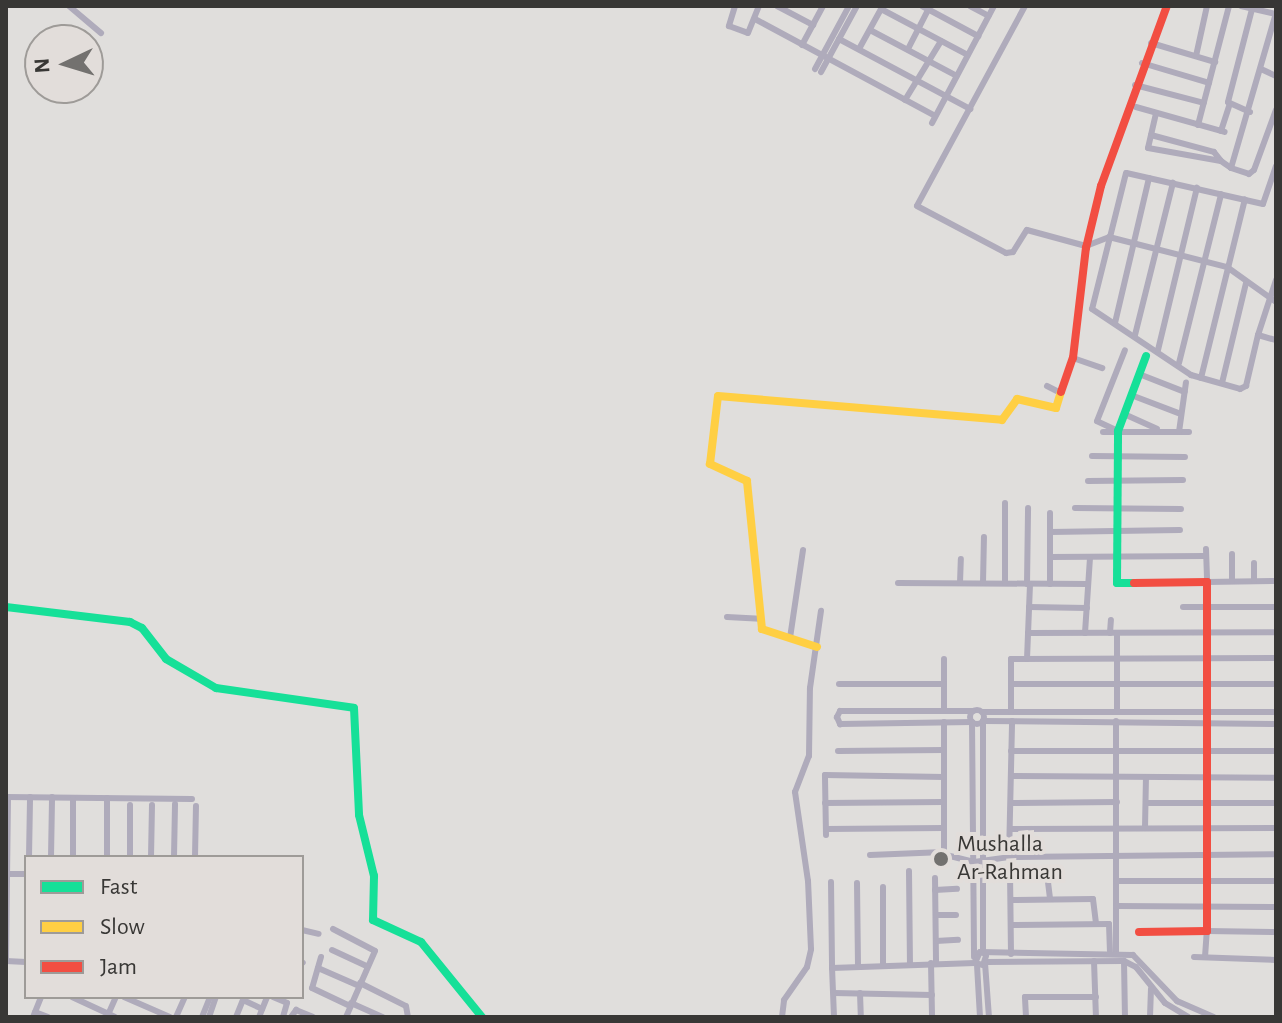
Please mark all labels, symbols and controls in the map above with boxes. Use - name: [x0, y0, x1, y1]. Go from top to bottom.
- north arrow: [24, 24, 104, 104]
- text: N: [31, 57, 54, 74]
- place label: Mushalla Ar-Rahman: [957, 831, 1063, 887]
- marker: Mushalla Ar-Rahman: [932, 850, 950, 868]
- legend: [24, 855, 304, 999]
- text: Fast: [100, 875, 137, 899]
- text: Slow: [100, 915, 145, 939]
- text: Jam: [100, 955, 137, 979]

